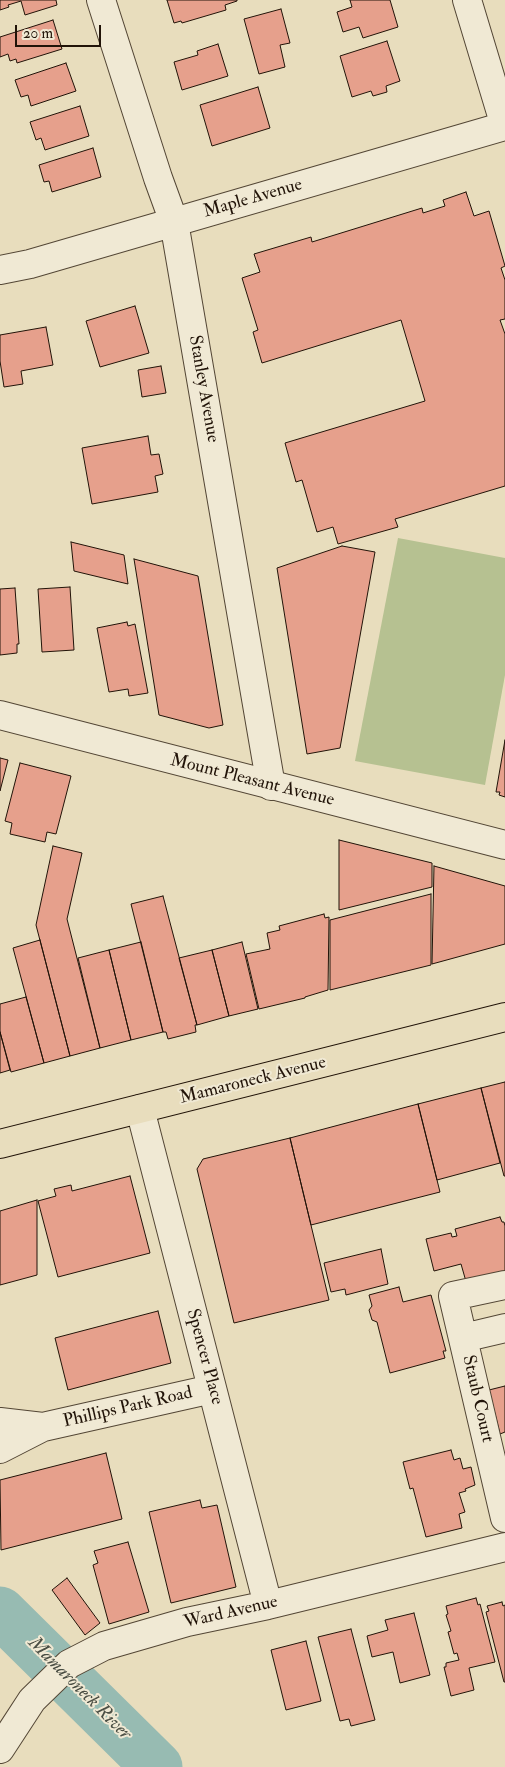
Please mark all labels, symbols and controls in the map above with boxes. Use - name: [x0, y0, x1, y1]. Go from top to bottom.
- scale bar: [18, 15, 104, 47]
- text: 20 m: [23, 24, 53, 43]
- street label: Maple Avenue: [201, 175, 305, 223]
- street label: Stanley Avenue: [183, 334, 223, 444]
- street label: Mount Pleasant Avenue: [168, 750, 336, 812]
- street label: Mamaroneck Avenue: [178, 1052, 328, 1110]
- street label: Spencer Place: [181, 1307, 227, 1407]
- street label: Staub Court: [456, 1353, 498, 1445]
- street label: Phillips Park Road: [61, 1383, 195, 1433]
- street label: Ward Avenue: [182, 1592, 280, 1634]
- water label: Mamaroneck River: [23, 1633, 135, 1745]

